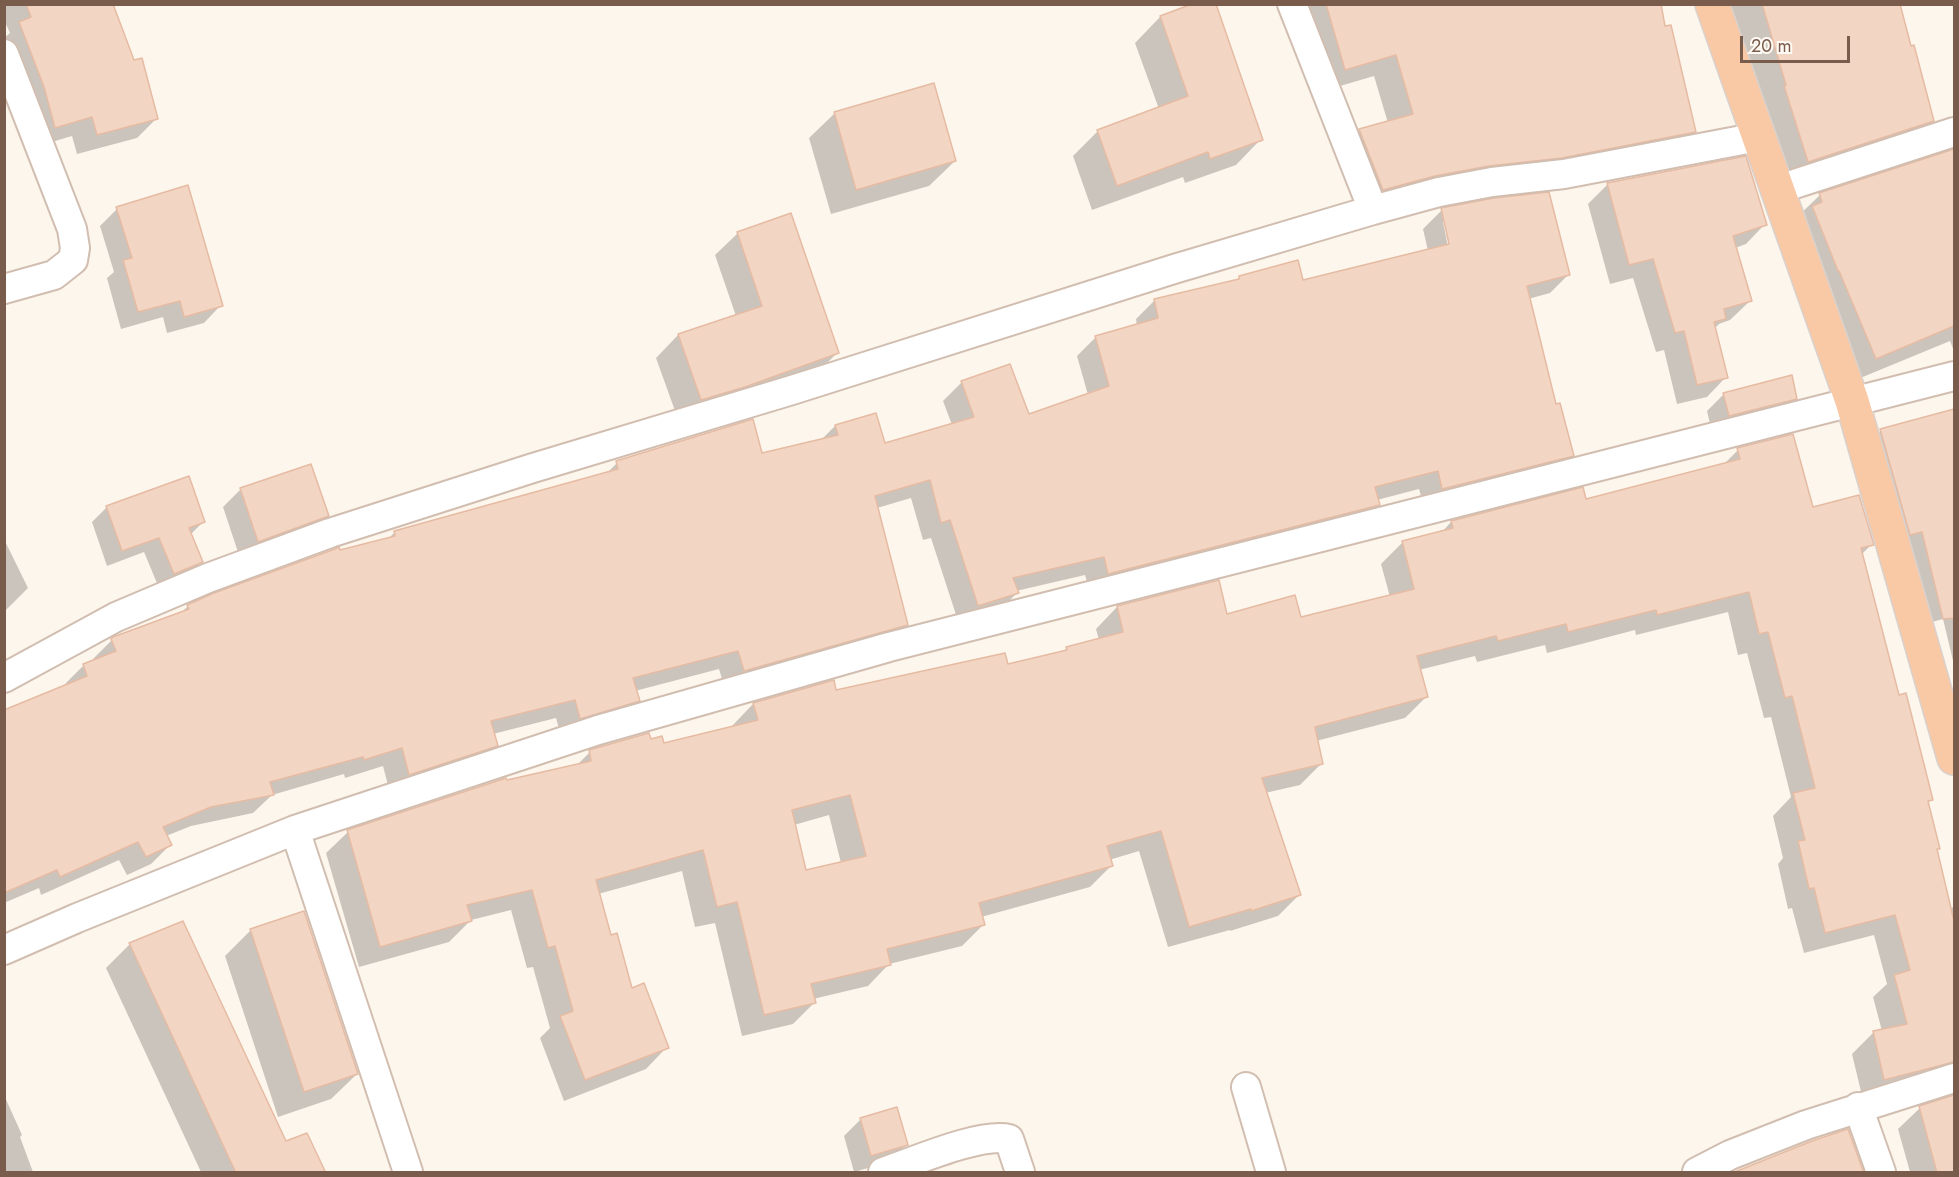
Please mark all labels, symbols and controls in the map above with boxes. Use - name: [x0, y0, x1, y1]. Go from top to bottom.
- scale bar: [1743, 24, 1852, 62]
- text: 20 m: [1751, 33, 1791, 59]

